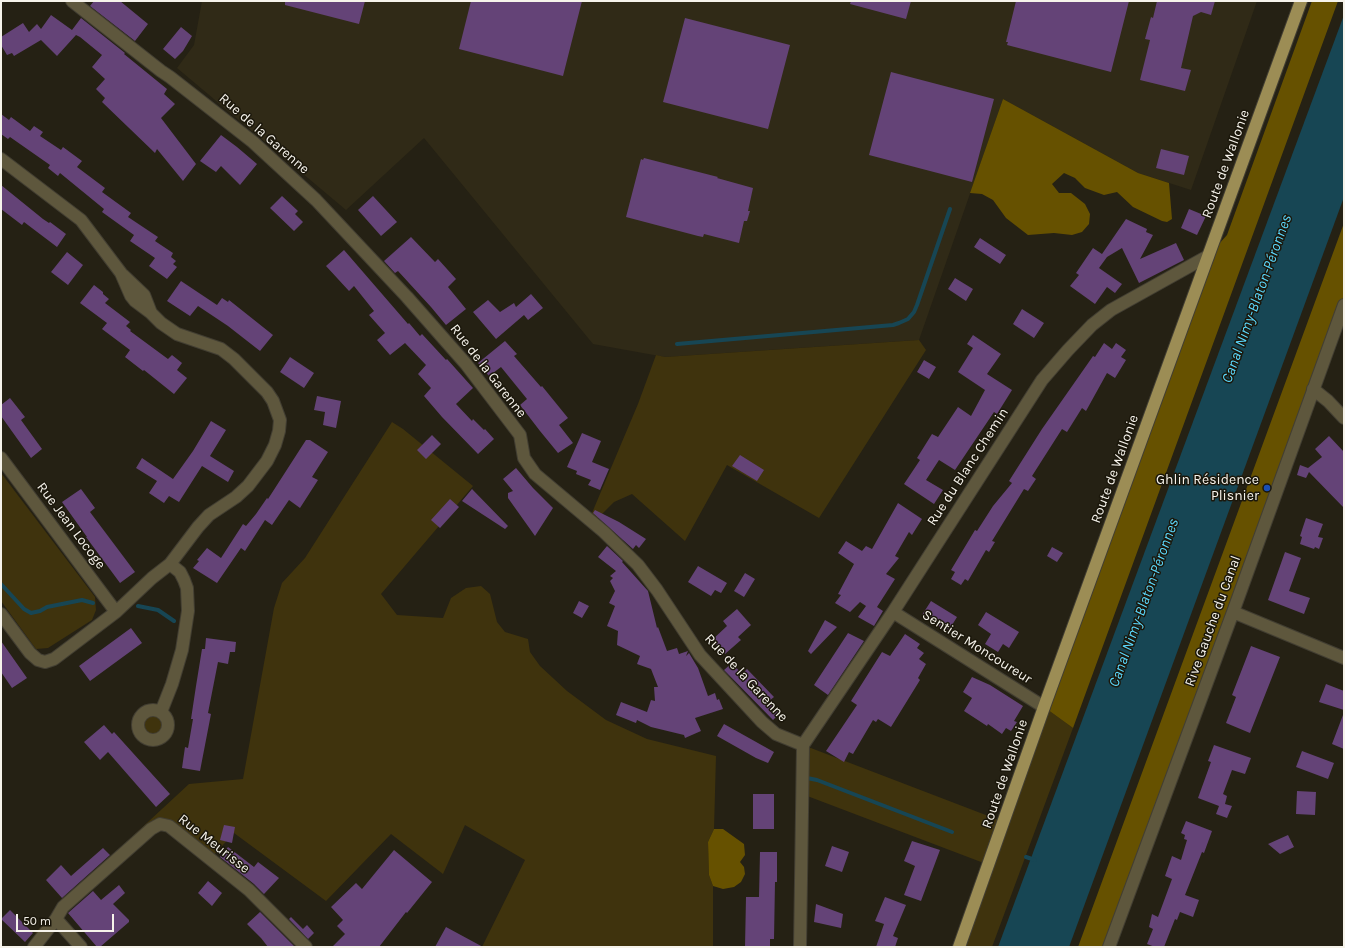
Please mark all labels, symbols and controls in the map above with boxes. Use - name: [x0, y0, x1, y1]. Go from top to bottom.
- street label: Rue de la Garenne: [215, 90, 313, 178]
- street label: Route de Wallonie: [1199, 107, 1253, 221]
- water label: Canal Nimy-Blaton-Péronnes: [1218, 212, 1296, 386]
- street label: Rue de la Garenne: [446, 321, 530, 421]
- street label: Rue du Blanc Chemin: [924, 405, 1012, 529]
- street label: Route de Wallonie: [1088, 412, 1142, 526]
- place label: Ghlin Résidence Plisnier: [1156, 472, 1259, 504]
- street label: Rue Jean Locoge: [33, 479, 109, 573]
- marker: Ghlin Résidence Plisnier: [1262, 483, 1272, 493]
- water label: Canal Nimy-Blaton-Péronnes: [1105, 516, 1183, 690]
- street label: Rive Gauche du Canal: [1181, 553, 1245, 689]
- street label: Sentier Moncoureur: [919, 606, 1035, 688]
- street label: Rue de la Garenne: [701, 630, 791, 726]
- street label: Route de Wallonie: [978, 717, 1032, 831]
- street label: Rue Meurisse: [175, 811, 253, 877]
- scale bar: [18, 906, 116, 932]
- text: 50 m: [23, 914, 51, 928]

